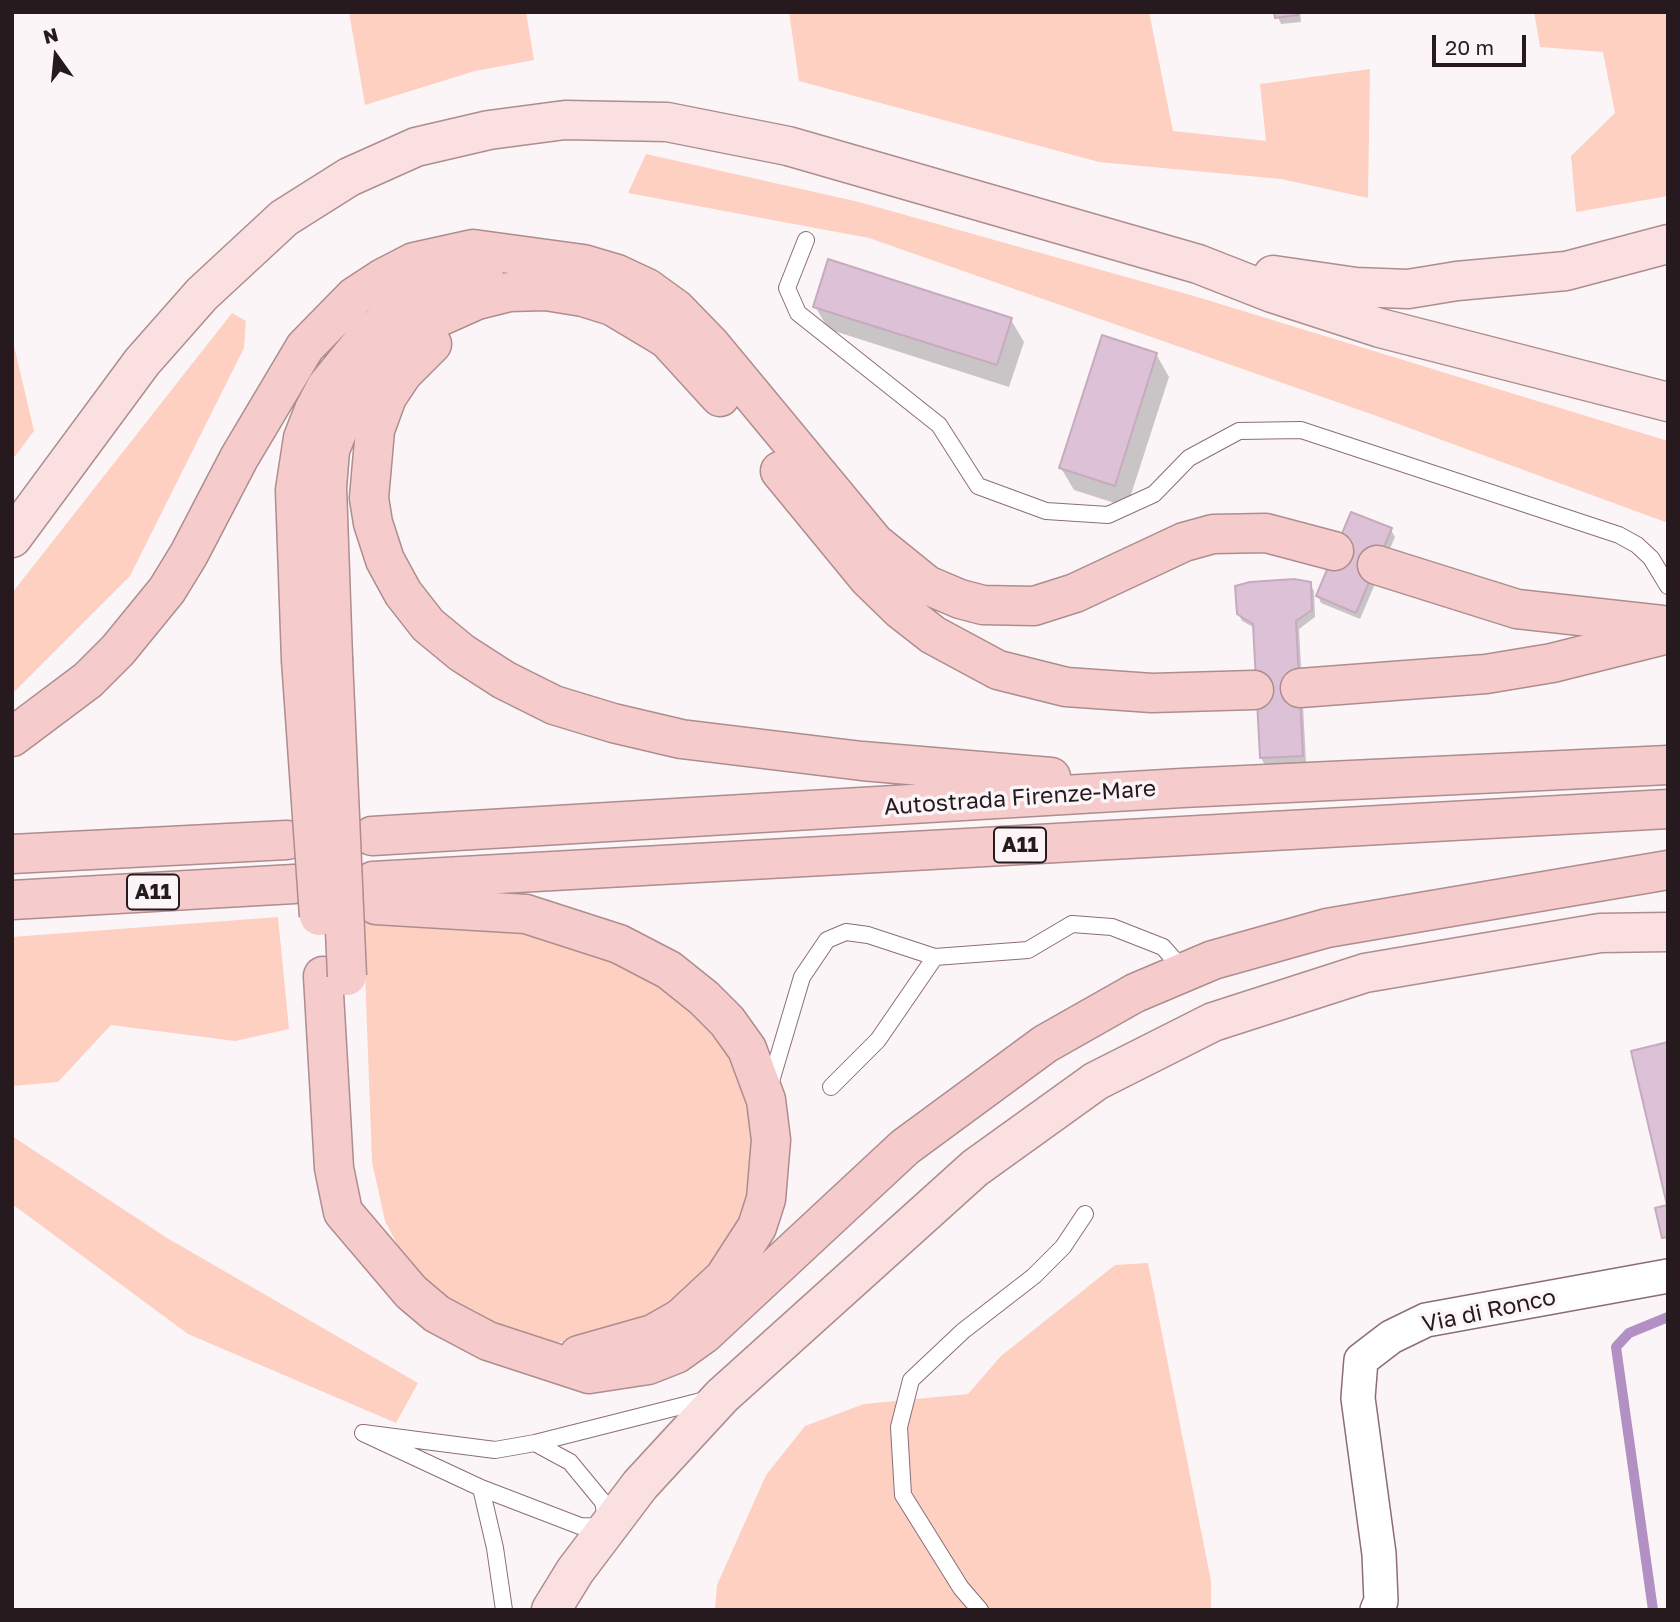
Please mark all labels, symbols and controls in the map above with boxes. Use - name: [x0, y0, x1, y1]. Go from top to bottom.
- north arrow: [21, 21, 91, 91]
- scale bar: [1435, 21, 1530, 65]
- text: N: [40, 22, 60, 48]
- text: 20 m: [1445, 34, 1494, 60]
- street label: Autostrada Firenze-Mare: [883, 775, 1157, 821]
- road number: A11: [994, 828, 1046, 862]
- road number: A11: [127, 874, 179, 910]
- street label: Via di Ronco: [1420, 1283, 1558, 1339]

